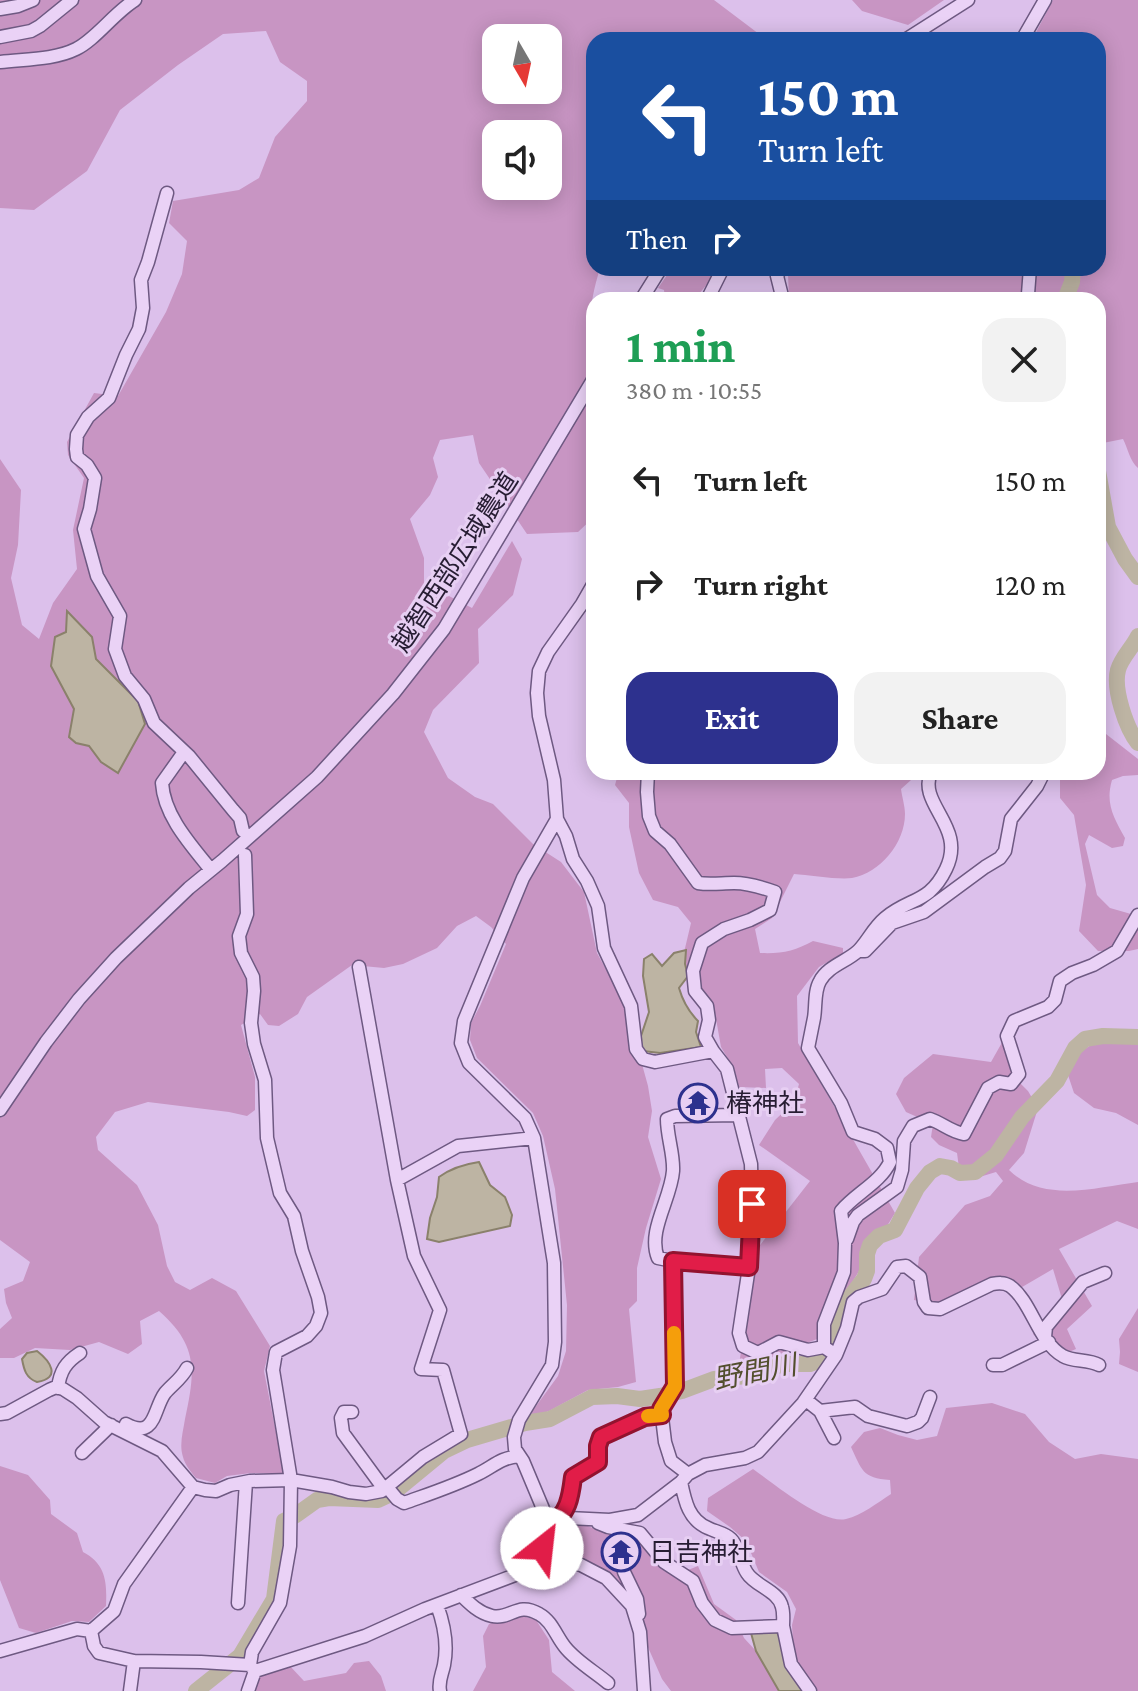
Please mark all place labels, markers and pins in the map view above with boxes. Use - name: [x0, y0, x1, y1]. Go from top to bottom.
- temple icon: 椿神社: [677, 1082, 719, 1124]
- place label: 椿神社: [726, 1089, 804, 1118]
- pin: [718, 1170, 786, 1238]
- temple icon: 日吉神社: [600, 1531, 642, 1573]
- place label: 日吉神社: [649, 1538, 753, 1567]

